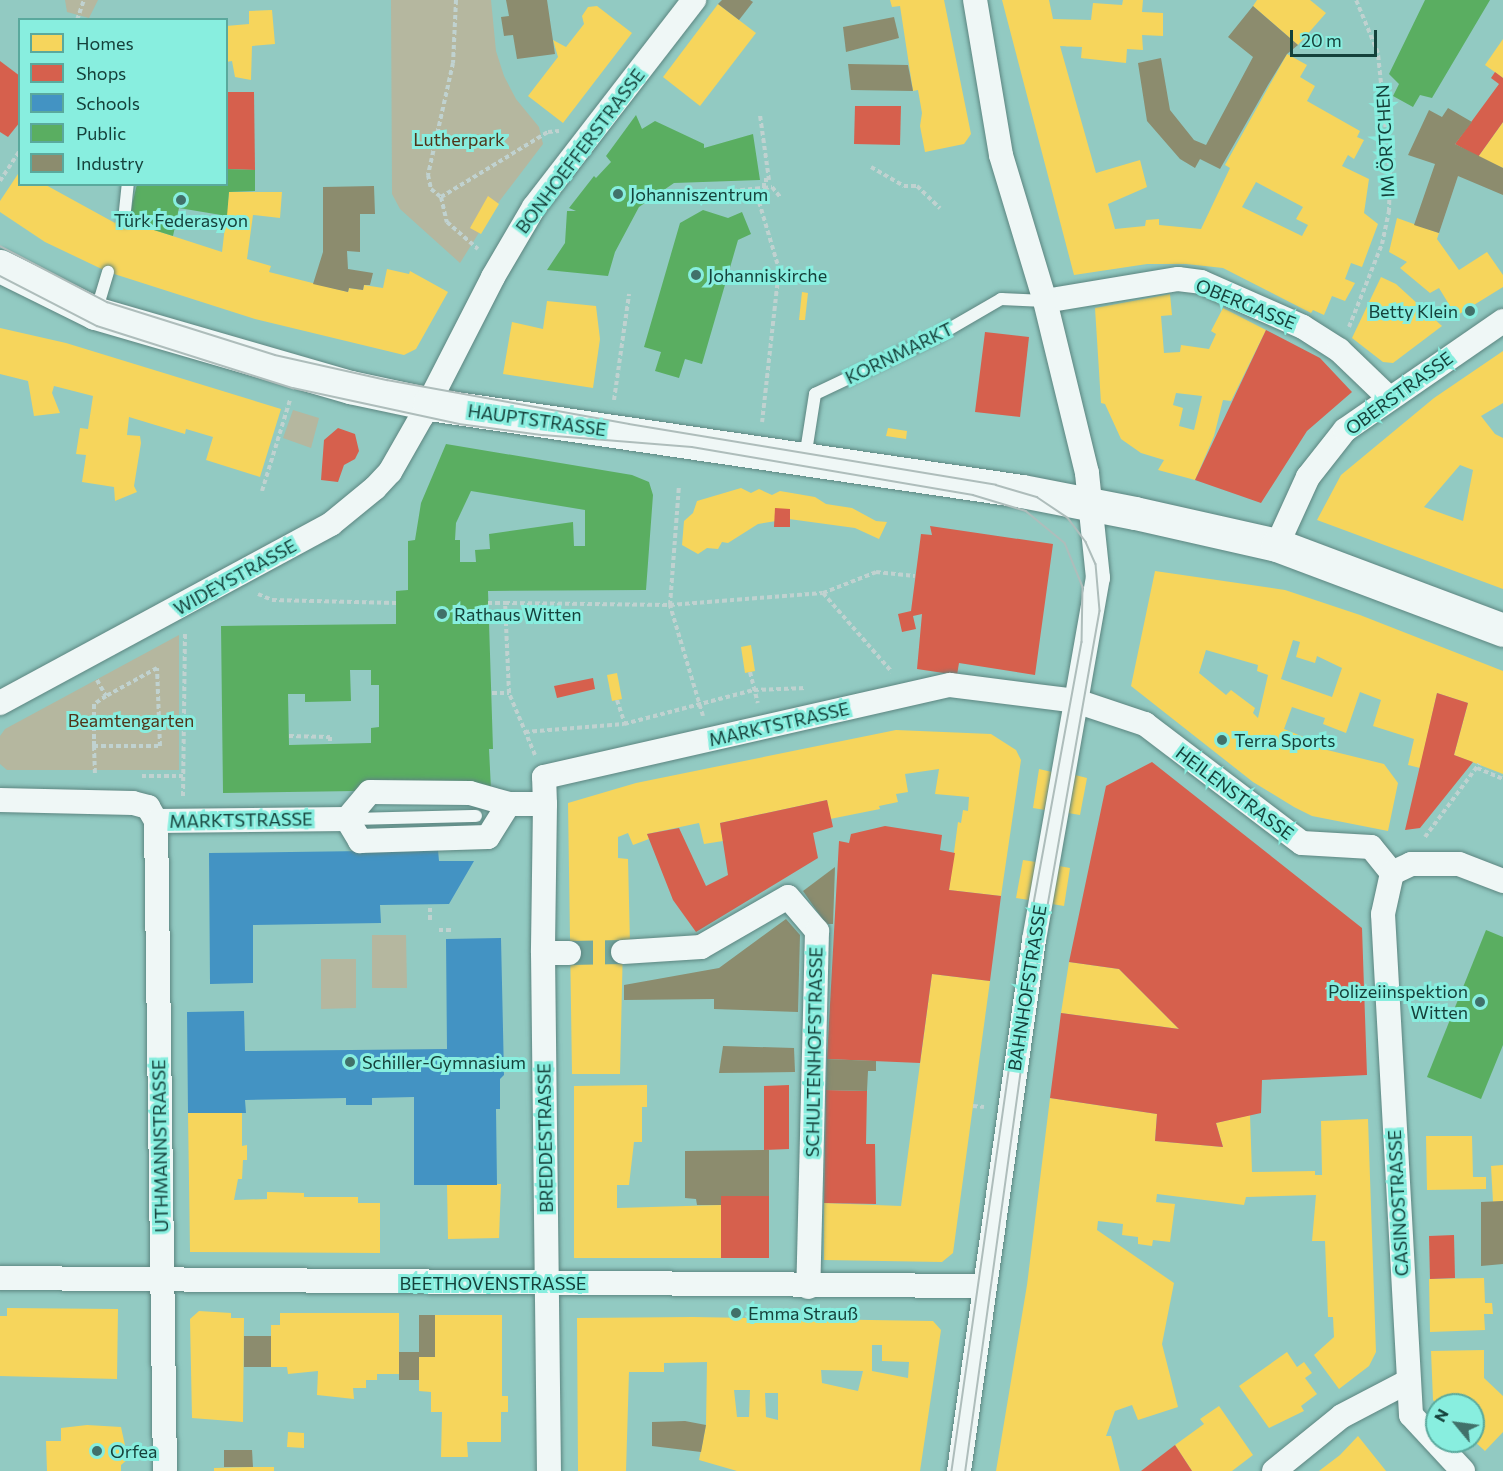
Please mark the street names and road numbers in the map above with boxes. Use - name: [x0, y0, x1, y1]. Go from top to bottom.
- street label: BONHOEFFERSTRASSE: [511, 65, 649, 237]
- street label: IM ÖRTCHEN: [1371, 84, 1399, 198]
- street label: OBERGASSE: [1193, 274, 1299, 334]
- street label: KORNMARKT: [842, 318, 956, 388]
- street label: OBERSTRASSE: [1341, 347, 1457, 439]
- street label: HAUPTSTRASSE: [466, 400, 608, 440]
- street label: WIDEYSTRASSE: [170, 534, 300, 620]
- street label: MARKTSTRASSE: [707, 697, 851, 751]
- street label: HEILENSTRASSE: [1172, 742, 1298, 844]
- street label: MARKTSTRASSE: [169, 808, 313, 832]
- street label: BAHNHOFSTRASSE: [1003, 903, 1051, 1073]
- street label: SCHULTENHOFSTRASSE: [801, 947, 827, 1157]
- street label: UTHMANNSTRASSE: [148, 1059, 172, 1233]
- street label: BREDDESTRASSE: [533, 1063, 557, 1213]
- street label: CASINOSTRASSE: [1383, 1129, 1413, 1277]
- street label: BEETHOVENSTRASSE: [399, 1272, 587, 1294]

